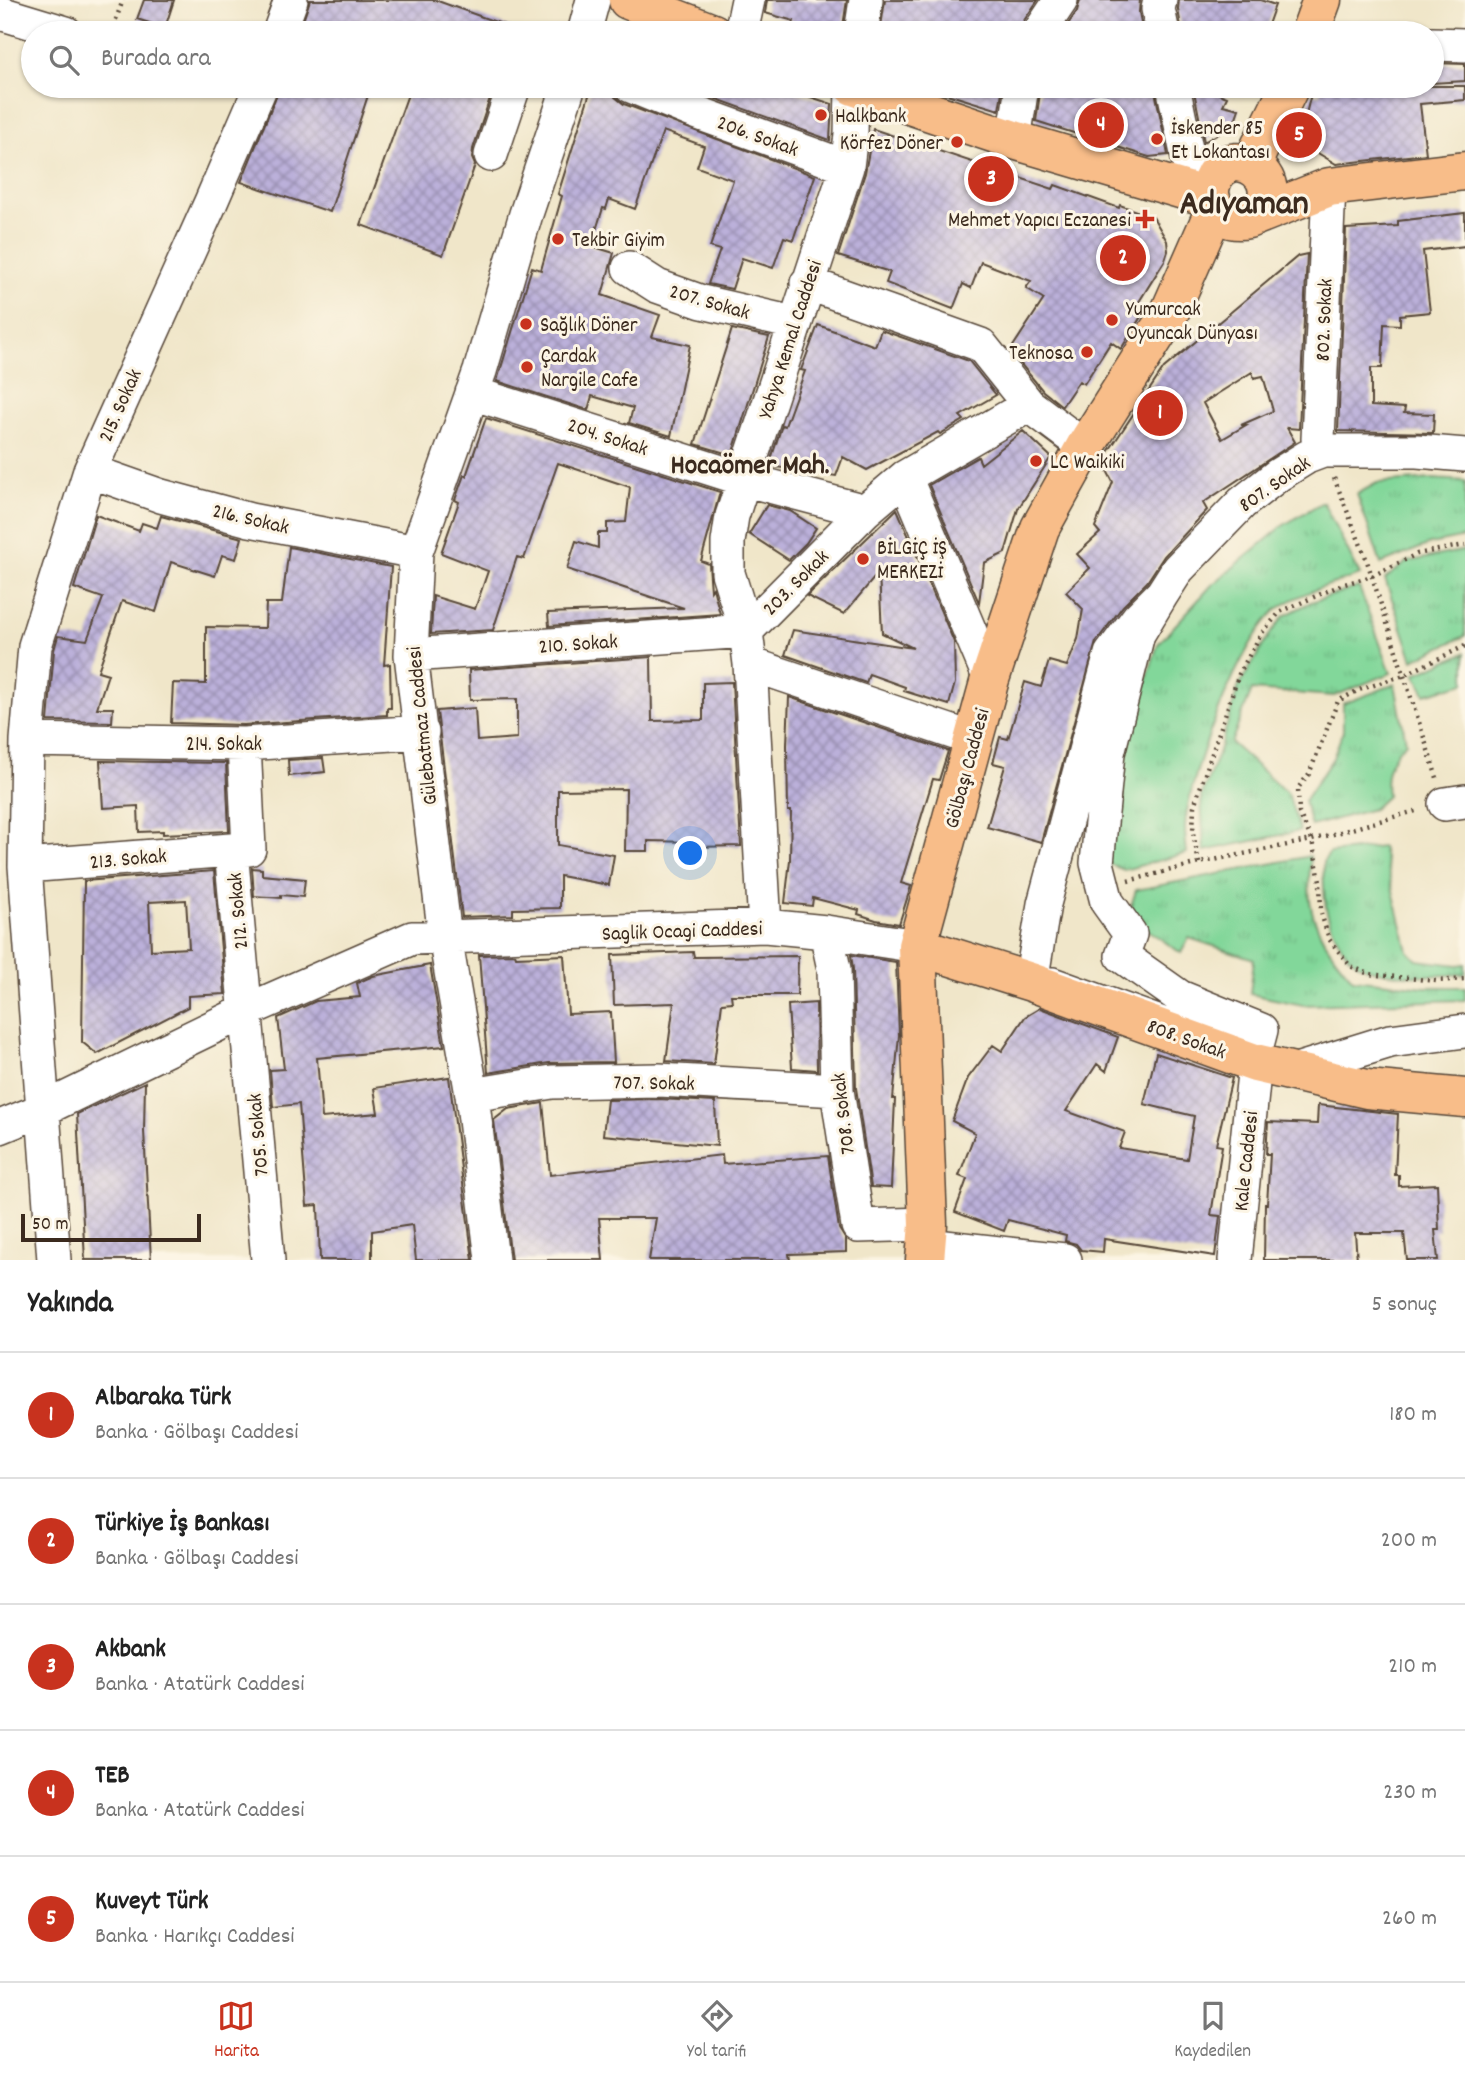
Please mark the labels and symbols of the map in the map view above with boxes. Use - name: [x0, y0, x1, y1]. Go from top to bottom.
- pin: 4: [1078, 99, 1124, 151]
- place label: Halkbank: [835, 103, 906, 133]
- marker: Halkbank: [813, 107, 829, 123]
- street label: 206. Sokak: [712, 109, 802, 166]
- pin: 5: [1276, 109, 1322, 161]
- place label: İskender 85 Et Lokantası: [1171, 115, 1270, 169]
- place label: Körfez Döner: [840, 130, 943, 160]
- marker: İskender 85 Et Lokantası: [1149, 131, 1165, 147]
- marker: Körfez Döner: [949, 134, 965, 150]
- pin: 3: [968, 153, 1014, 205]
- district label: Adıyaman: [1179, 181, 1309, 231]
- place label: Mehmet Yapıcı Eczanesi: [948, 207, 1131, 237]
- marker: Mehmet Yapıcı Eczanesi: [1137, 211, 1153, 227]
- place label: Tekbir Giyim: [572, 227, 665, 257]
- marker: Tekbir Giyim: [550, 231, 566, 247]
- pin: 2: [1100, 232, 1146, 284]
- street label: Yahya Kemal Caddesi: [752, 257, 832, 423]
- street label: 207. Sokak: [665, 278, 753, 330]
- street label: 802. Sokak: [1310, 278, 1342, 362]
- place label: Yumurcak Oyuncak Dünyası: [1126, 296, 1258, 350]
- place label: Sağlık Döner: [540, 312, 638, 342]
- marker: Yumurcak Oyuncak Dünyası: [1104, 312, 1120, 328]
- marker: Sağlık Döner: [518, 316, 534, 332]
- place label: Teknosa: [1009, 340, 1074, 370]
- place label: Çardak Nargile Cafe: [541, 343, 638, 397]
- marker: Teknosa: [1079, 344, 1095, 360]
- marker: Çardak Nargile Cafe: [519, 359, 535, 375]
- street label: 215. Sokak: [92, 365, 151, 448]
- pin: 1: [1137, 387, 1183, 439]
- street label: 204. Sokak: [563, 412, 651, 466]
- district label: Hocaömer Mah.: [670, 448, 830, 488]
- place label: LC Waikiki: [1050, 449, 1125, 479]
- street label: 807. Sokak: [1234, 450, 1318, 521]
- marker: LC Waikiki: [1028, 453, 1044, 469]
- street label: 216. Sokak: [209, 498, 292, 544]
- place label: BİLGİÇ İŞ MERKEZİ: [877, 535, 947, 589]
- street label: 203. Sokak: [757, 544, 837, 624]
- marker: BİLGİÇ İŞ MERKEZİ: [855, 551, 871, 567]
- street label: 210. Sokak: [538, 628, 619, 664]
- street label: Gülebatmaz Caddesi: [401, 645, 447, 807]
- street label: Gölbaşı Caddesi: [938, 705, 999, 832]
- street label: 214. Sokak: [186, 731, 262, 761]
- your location: [673, 836, 707, 870]
- street label: 213. Sokak: [89, 843, 168, 879]
- street label: 212. Sokak: [222, 871, 258, 950]
- street label: Saglik Ocagi Caddesi: [601, 915, 763, 951]
- street label: 808. Sokak: [1142, 1013, 1230, 1069]
- street label: 707. Sokak: [613, 1069, 695, 1101]
- street label: 708. Sokak: [825, 1071, 865, 1156]
- street label: 705. Sokak: [241, 1092, 279, 1177]
- street label: Kale Caddesi: [1228, 1110, 1268, 1213]
- scale bar: [21, 1211, 201, 1243]

